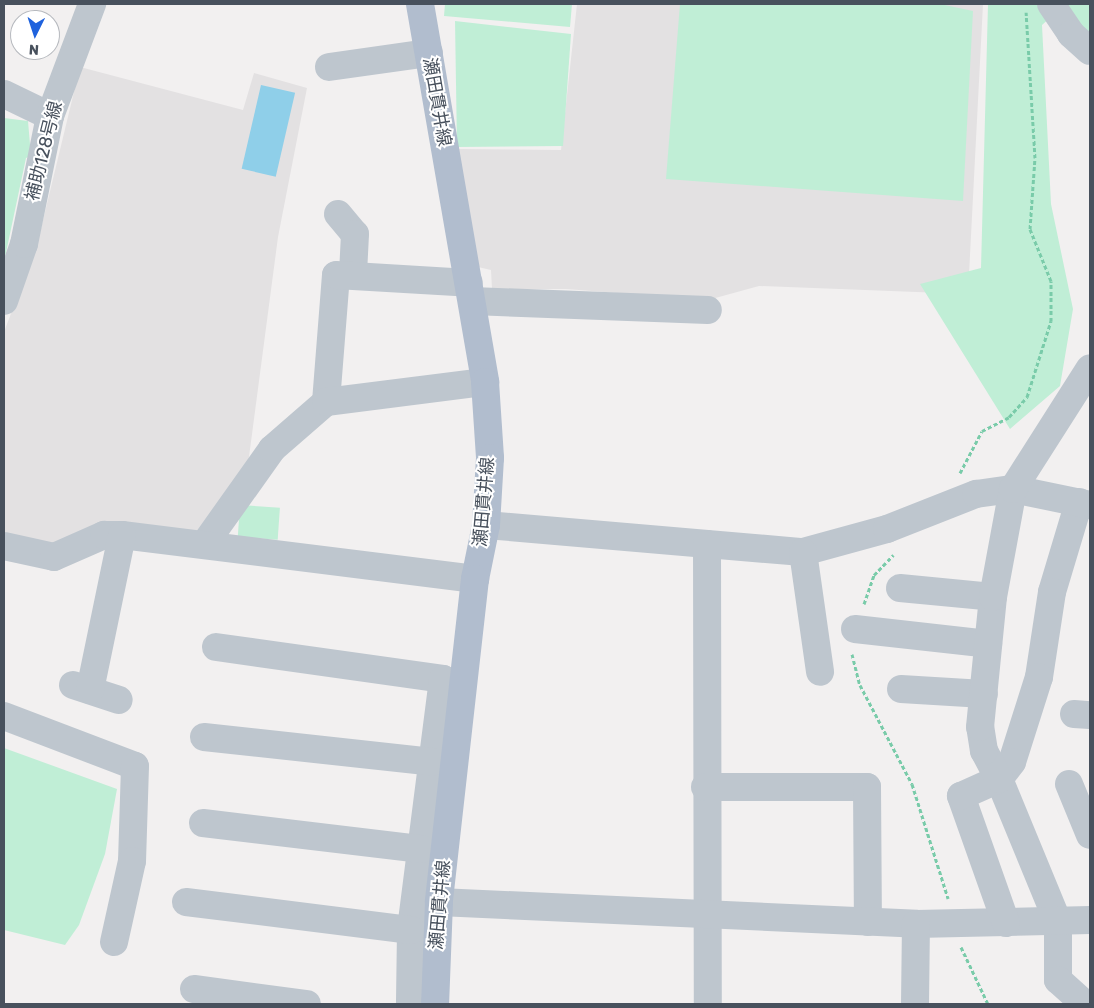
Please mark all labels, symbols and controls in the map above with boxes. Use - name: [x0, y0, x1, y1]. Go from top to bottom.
- north arrow: [10, 10, 60, 60]
- text: N: [28, 41, 40, 58]
- street label: 瀬田貫井線: [419, 56, 455, 148]
- street label: 補助128号線: [21, 99, 67, 203]
- street label: 瀬田貫井線: [469, 456, 499, 548]
- street label: 瀬田貫井線: [425, 859, 455, 951]

